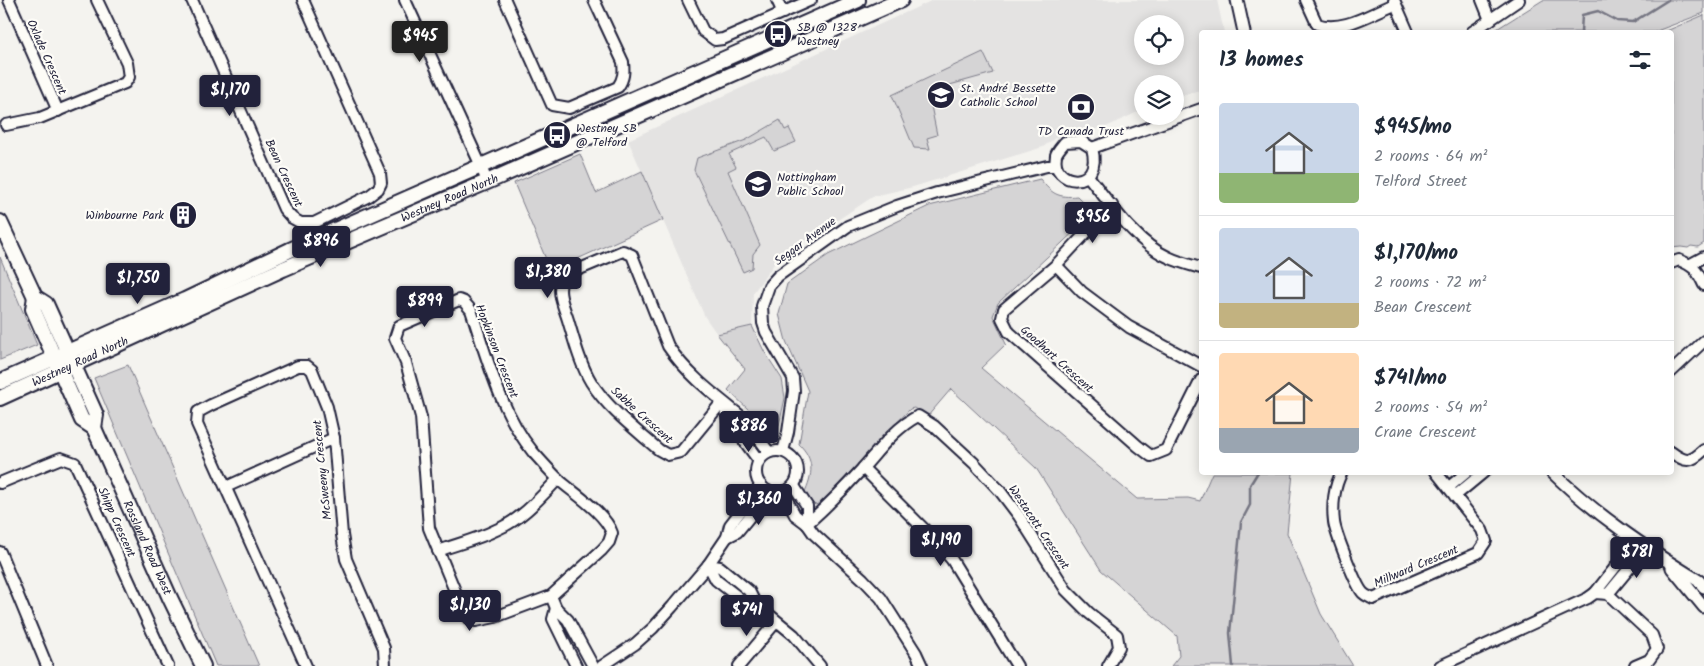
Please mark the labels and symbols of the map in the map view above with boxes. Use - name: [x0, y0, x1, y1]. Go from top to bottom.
- street label: Oxlade Crescent: [21, 16, 72, 98]
- place label: SB @ 1328 Westney: [797, 18, 858, 51]
- bus stop icon: SB @ 1328 Westney: [763, 19, 793, 49]
- pin: $945: [390, 20, 450, 63]
- pin: $1,170: [189, 74, 271, 117]
- place label: St. André Bessette Catholic School: [960, 79, 1056, 112]
- school or university icon: St. André Bessette Catholic School: [926, 80, 956, 110]
- bank icon: TD Canada Trust: [1066, 92, 1096, 122]
- place label: Westney SB @ Telford: [576, 119, 637, 152]
- bus stop icon: Westney SB @ Telford: [542, 120, 572, 150]
- place label: TD Canada Trust: [1038, 122, 1124, 141]
- street label: Bean Crescent: [259, 136, 308, 211]
- place label: Nottingham Public School: [777, 168, 844, 201]
- street label: Westney Road North: [398, 169, 501, 228]
- school or university icon: Nottingham Public School: [743, 169, 773, 199]
- building icon: Winbourne Park: [168, 200, 198, 230]
- pin: $956: [1063, 202, 1123, 244]
- place label: Winbourne Park: [86, 206, 164, 225]
- street label: Seggar Avenue: [770, 212, 841, 271]
- pin: $896: [291, 226, 351, 268]
- pin: $1,380: [507, 256, 589, 299]
- pin: $1,750: [97, 262, 179, 305]
- pin: $899: [395, 286, 455, 328]
- street label: Hopkinson Crescent: [470, 301, 523, 401]
- street label: Goodhart Crescent: [1016, 321, 1098, 398]
- street label: Westney Road North: [29, 332, 132, 392]
- street label: Sabbe Crescent: [606, 382, 677, 449]
- pin: $886: [719, 410, 779, 453]
- street label: McSweeny Crescent: [308, 419, 337, 521]
- street label: Westacott Crescent: [1003, 481, 1074, 574]
- street label: Shipp Crescent: [93, 484, 141, 561]
- pin: $1,360: [718, 484, 800, 526]
- street label: Rossland Road West: [118, 497, 177, 599]
- pin: $1,190: [900, 524, 982, 567]
- pin: $781: [1607, 536, 1667, 579]
- street label: Millward Crescent: [1371, 540, 1462, 593]
- pin: $1,130: [429, 590, 511, 632]
- pin: $741: [717, 594, 777, 637]

